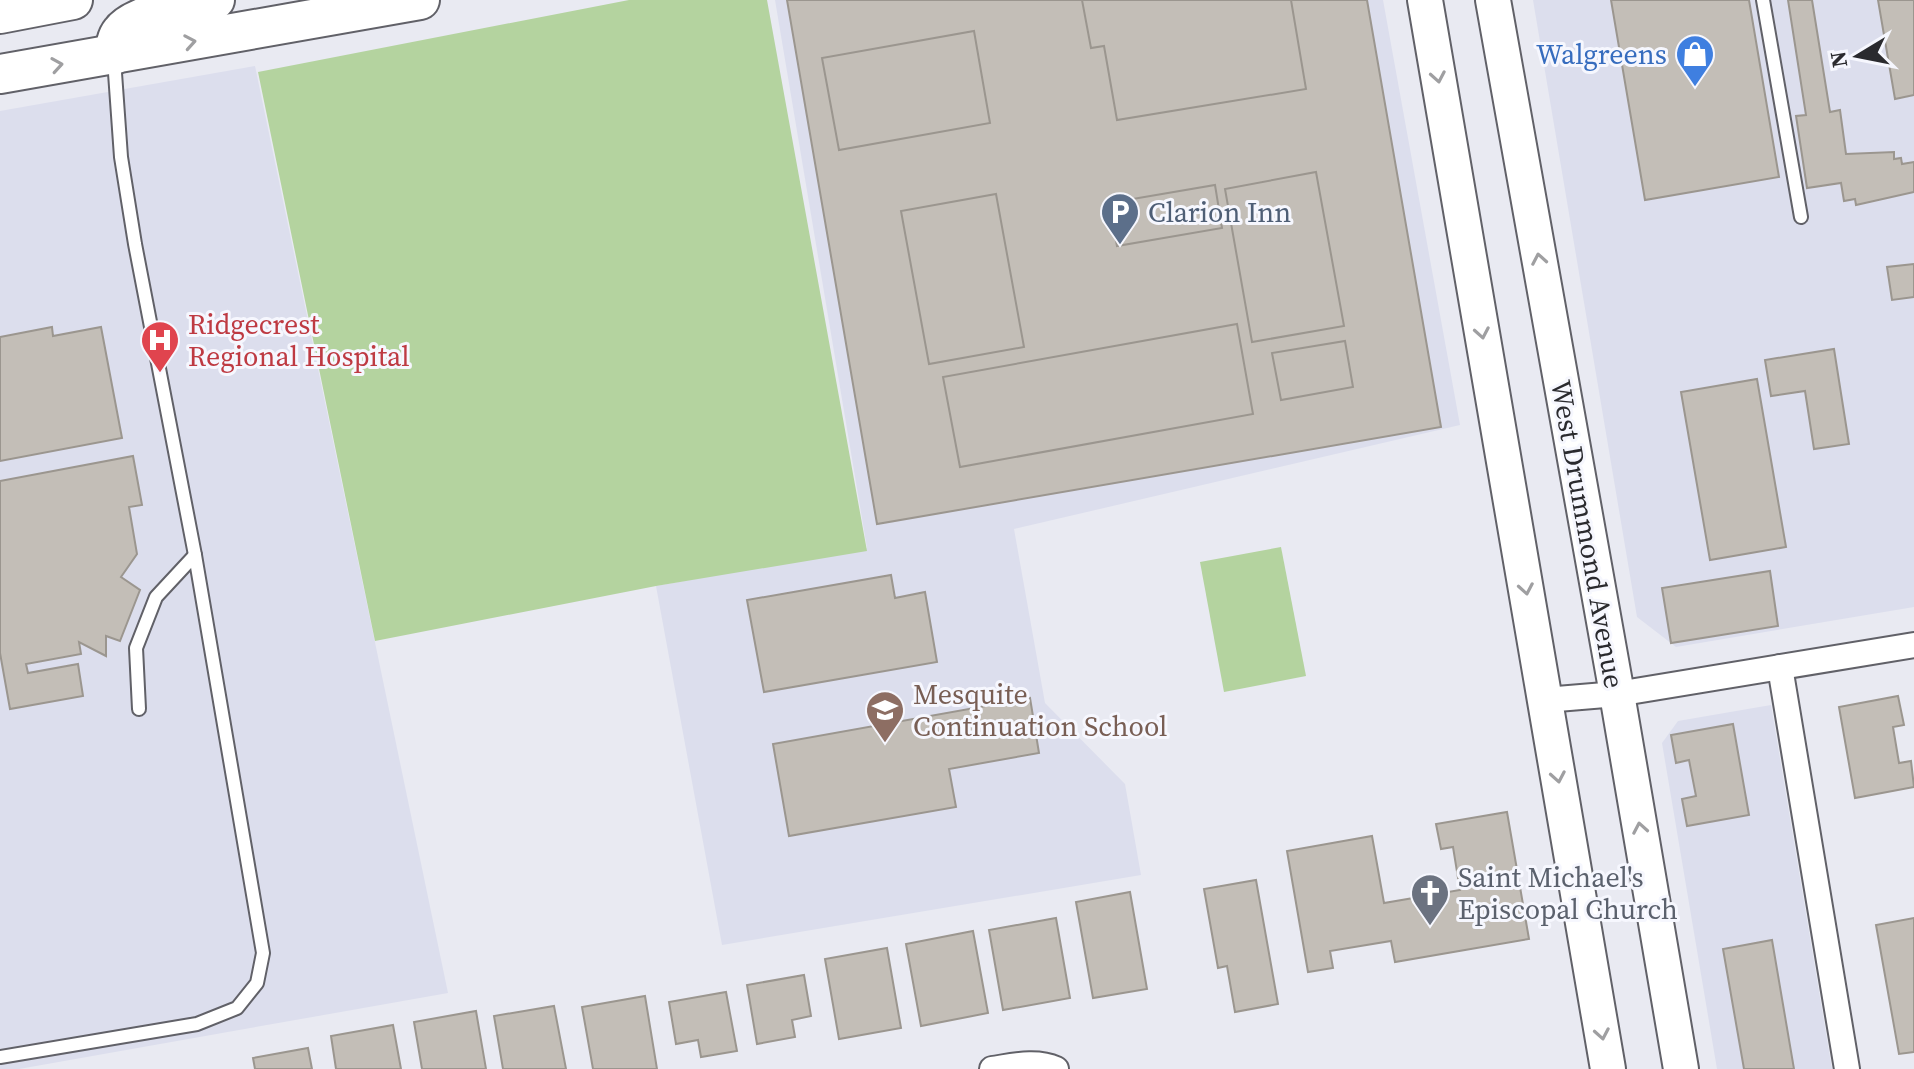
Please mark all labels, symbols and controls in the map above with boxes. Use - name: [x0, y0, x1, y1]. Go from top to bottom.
- north arrow: [1818, 16, 1898, 96]
- shop icon: Walgreens: [1674, 33, 1716, 88]
- one-way arrow: [184, 34, 197, 51]
- place label: Walgreens: [1536, 35, 1667, 73]
- text: N: [1822, 49, 1854, 70]
- one-way arrow: [50, 57, 64, 74]
- one-way arrow: [1429, 70, 1446, 84]
- parking icon: Clarion Inn: [1099, 191, 1141, 246]
- place label: Clarion Inn: [1148, 193, 1291, 231]
- one-way arrow: [1531, 253, 1548, 266]
- place label: Ridgecrest Regional Hospital: [188, 305, 410, 375]
- hospital icon: Ridgecrest Regional Hospital: [139, 319, 181, 374]
- one-way arrow: [1473, 326, 1490, 340]
- street label: West Drummond Avenue: [1542, 377, 1634, 691]
- one-way arrow: [1517, 583, 1534, 596]
- place label: Mesquite Continuation School: [913, 675, 1167, 745]
- school or university icon: Mesquite Continuation School: [864, 689, 906, 744]
- one-way arrow: [1548, 770, 1565, 784]
- one-way arrow: [1632, 821, 1649, 835]
- place label: Saint Michael's Episcopal Church: [1458, 858, 1678, 928]
- church icon: Saint Michael's Episcopal Church: [1409, 872, 1451, 927]
- one-way arrow: [1593, 1027, 1610, 1040]

